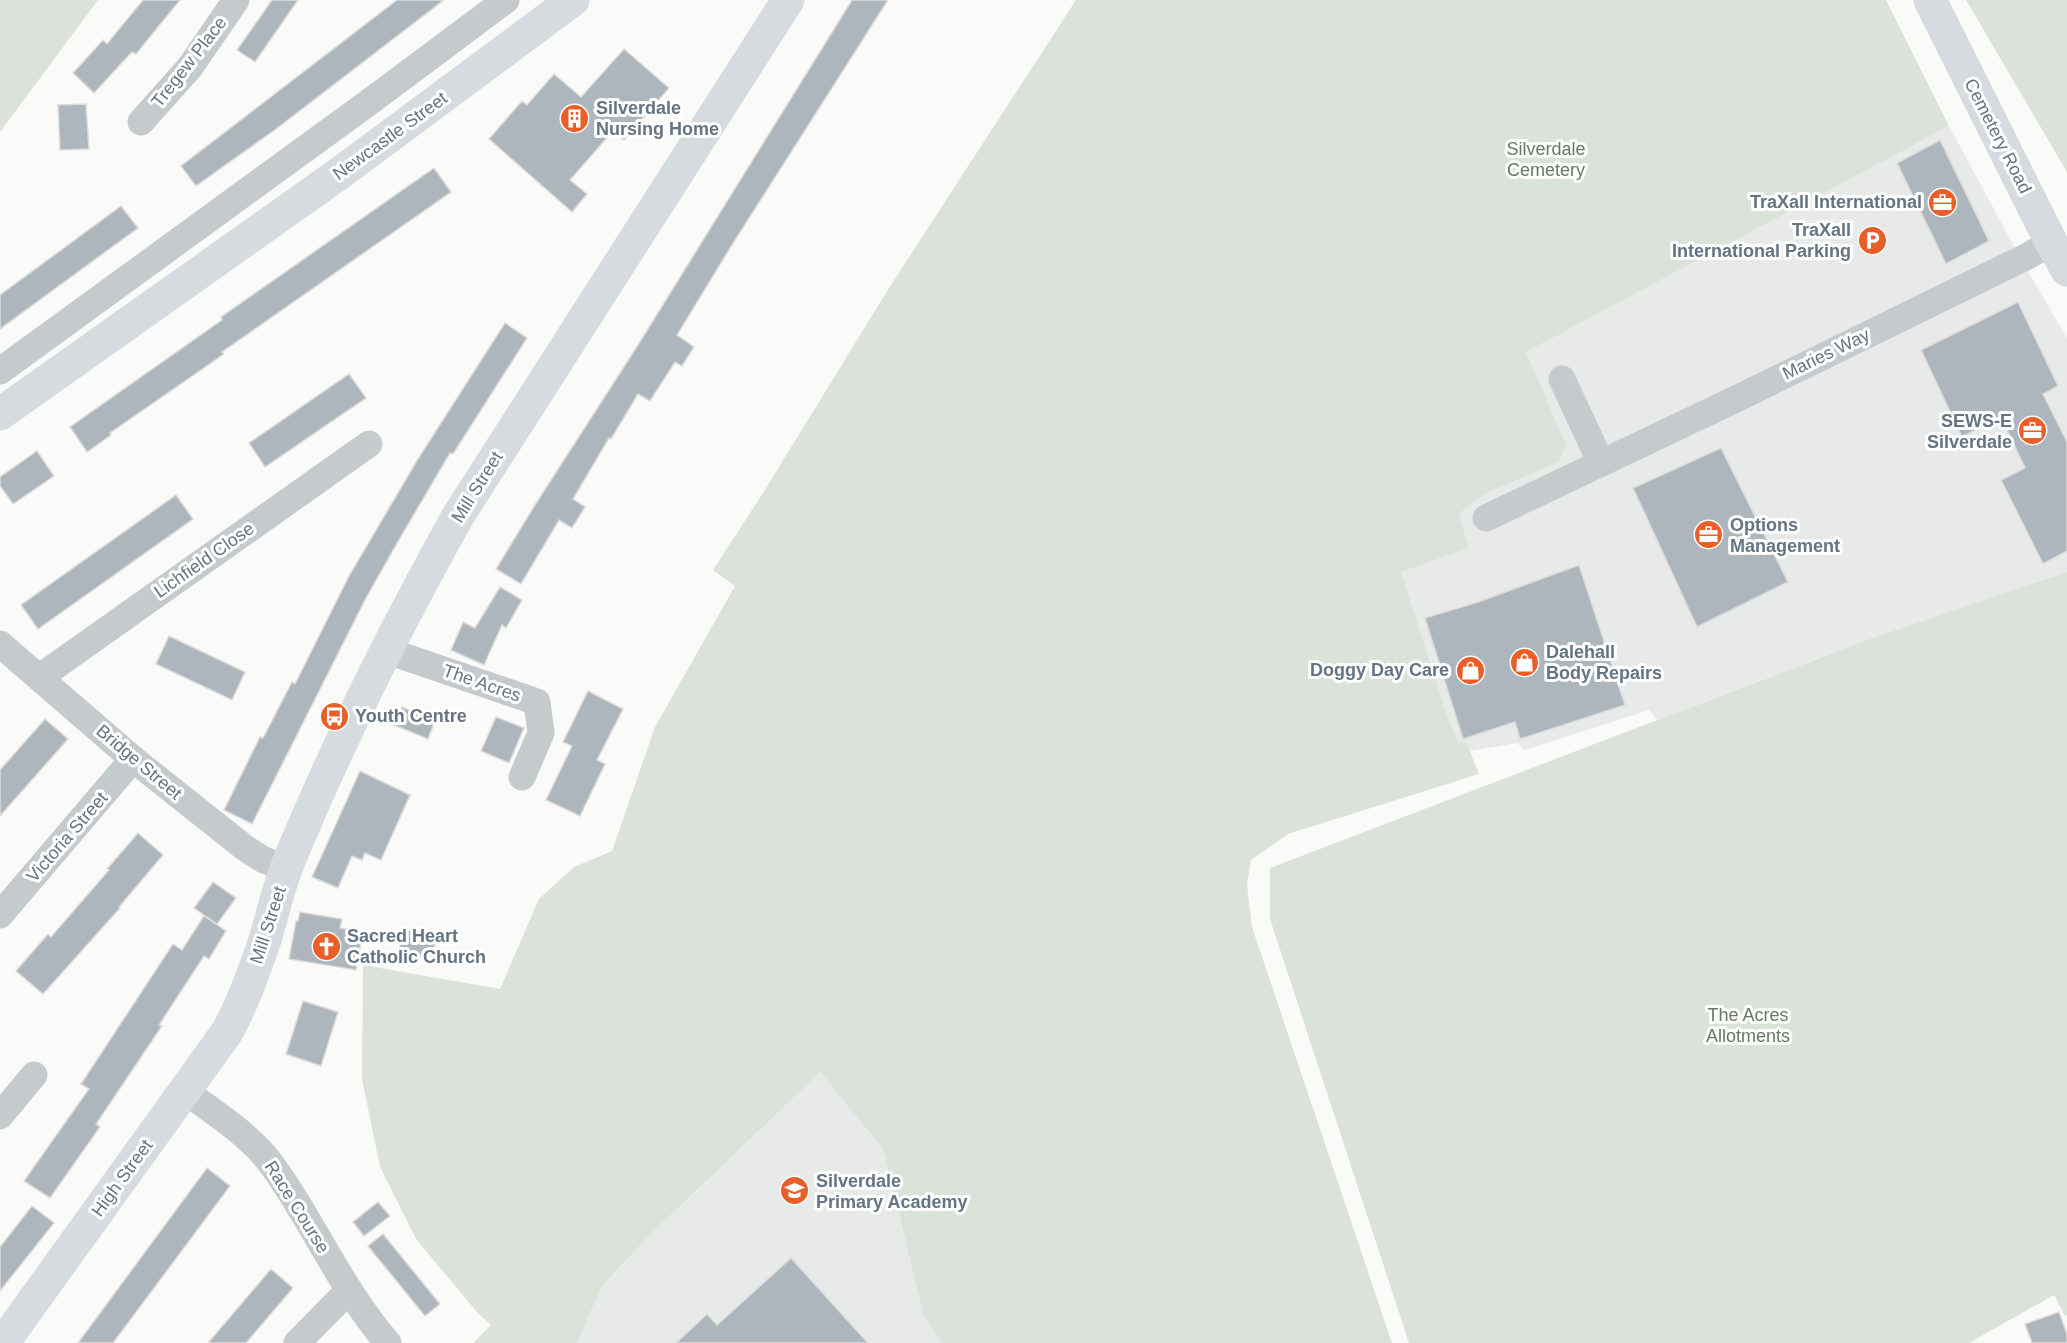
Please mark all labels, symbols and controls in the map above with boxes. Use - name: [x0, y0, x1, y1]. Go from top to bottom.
- street label: Tregew Place: [147, 13, 231, 111]
- street label: Cemetery Road: [1960, 75, 2036, 197]
- street label: Newcastle Street: [329, 88, 451, 184]
- place label: Silverdale Nursing Home: [596, 98, 719, 139]
- building icon: Silverdale Nursing Home: [559, 102, 591, 134]
- park label: Silverdale Cemetery: [1506, 139, 1586, 180]
- office icon: TraXall International: [1927, 186, 1959, 218]
- place label: TraXall International: [1750, 192, 1922, 212]
- place label: TraXall International Parking: [1672, 220, 1851, 261]
- parking icon: TraXall International Parking: [1856, 224, 1888, 256]
- street label: Maries Way: [1779, 324, 1873, 384]
- place label: SEWS-E Silverdale: [1927, 411, 2012, 452]
- office icon: SEWS-E Silverdale: [2017, 415, 2049, 447]
- street label: Mill Street: [447, 448, 507, 526]
- place label: Options Management: [1730, 515, 1840, 556]
- street label: Lichfield Close: [150, 518, 258, 602]
- office icon: Options Management: [1693, 519, 1725, 551]
- place label: Dalehall Body Repairs: [1546, 642, 1662, 683]
- shop icon: Dalehall Body Repairs: [1509, 646, 1541, 678]
- shop icon: Doggy Day Care: [1454, 654, 1486, 686]
- street label: The Acres: [440, 660, 524, 706]
- place label: Doggy Day Care: [1310, 660, 1449, 680]
- bus stop icon: Youth Centre: [318, 700, 350, 732]
- place label: Youth Centre: [355, 706, 467, 726]
- street label: Bridge Street: [92, 721, 186, 803]
- street label: Victoria Street: [22, 788, 112, 886]
- street label: Mill Street: [246, 884, 290, 966]
- place label: Sacred Heart Catholic Church: [347, 926, 486, 967]
- church icon: Sacred Heart Catholic Church: [310, 930, 342, 962]
- park label: The Acres Allotments: [1706, 1005, 1790, 1046]
- street label: High Street: [87, 1136, 157, 1220]
- street label: Race Course: [261, 1157, 333, 1257]
- place label: Silverdale Primary Academy: [816, 1171, 967, 1212]
- school or university icon: Silverdale Primary Academy: [779, 1175, 811, 1207]

